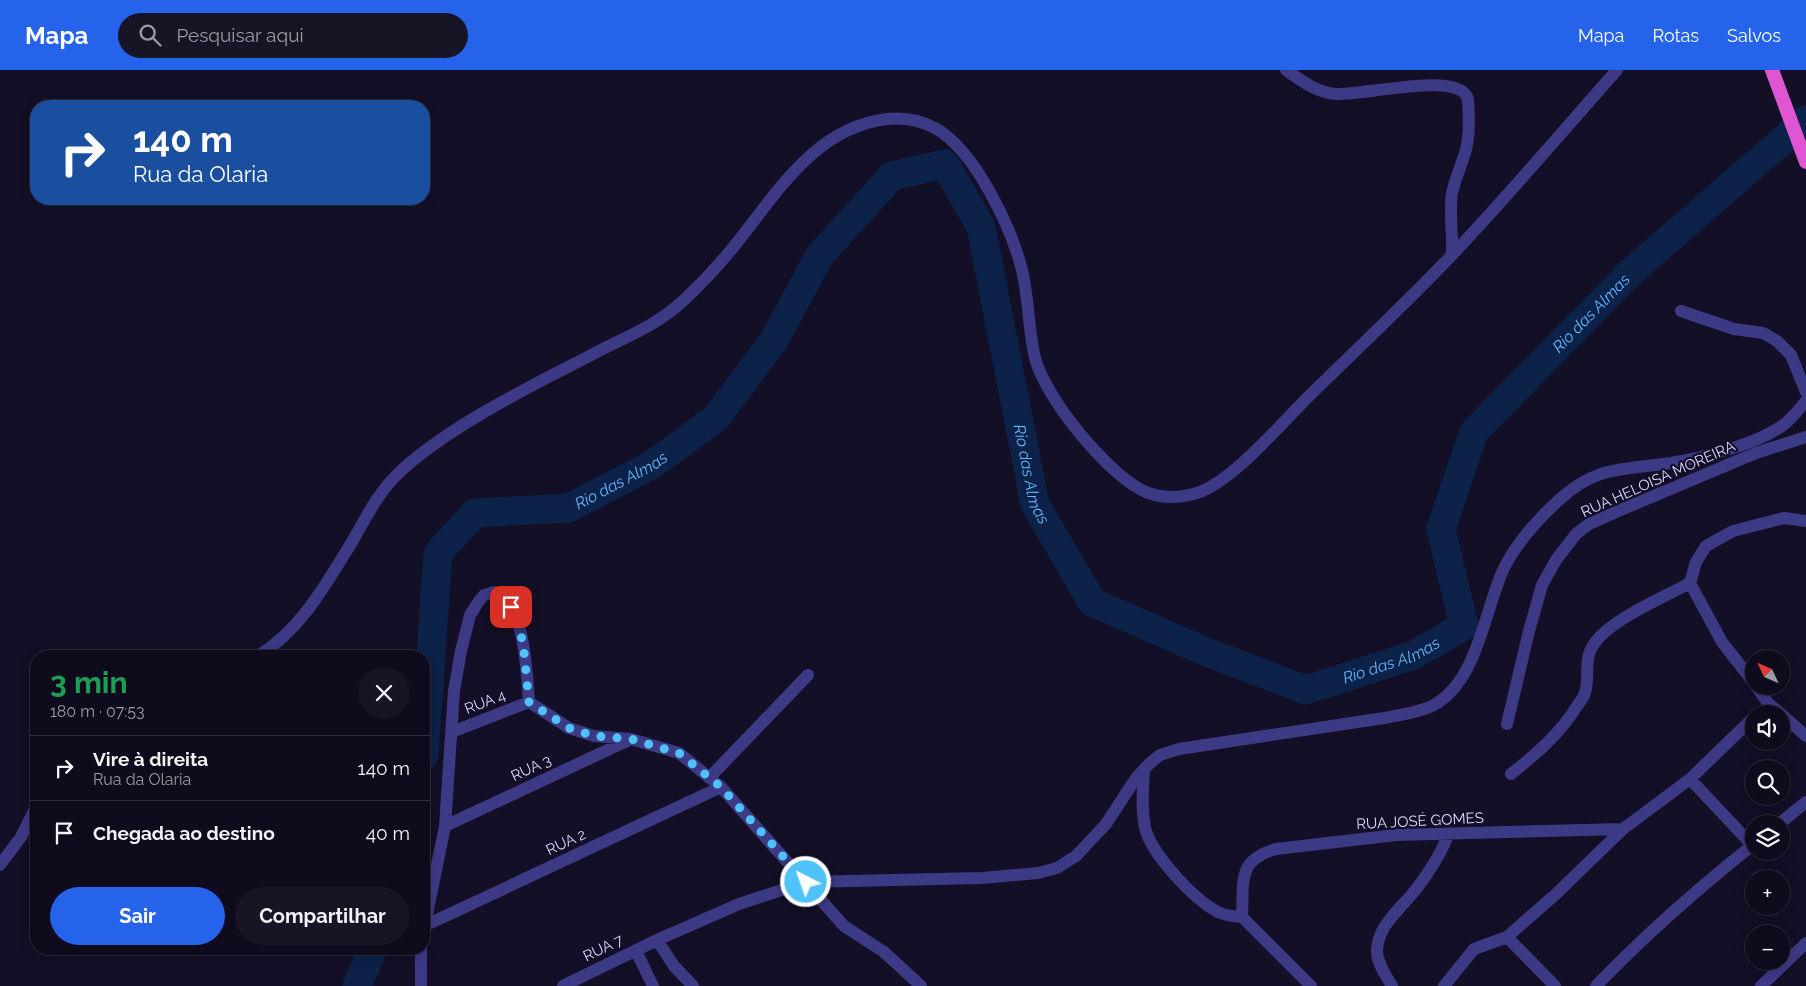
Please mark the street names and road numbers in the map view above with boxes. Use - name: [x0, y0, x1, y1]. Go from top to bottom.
- street label: RUA HELOISA MOREIRA: [1578, 437, 1738, 521]
- street label: RUA 4: [462, 686, 508, 718]
- street label: RUA 3: [508, 751, 554, 785]
- street label: RUA JOSÉ GOMES: [1356, 809, 1484, 833]
- street label: RUA 2: [543, 825, 589, 859]
- street label: RUA 7: [580, 931, 626, 965]

